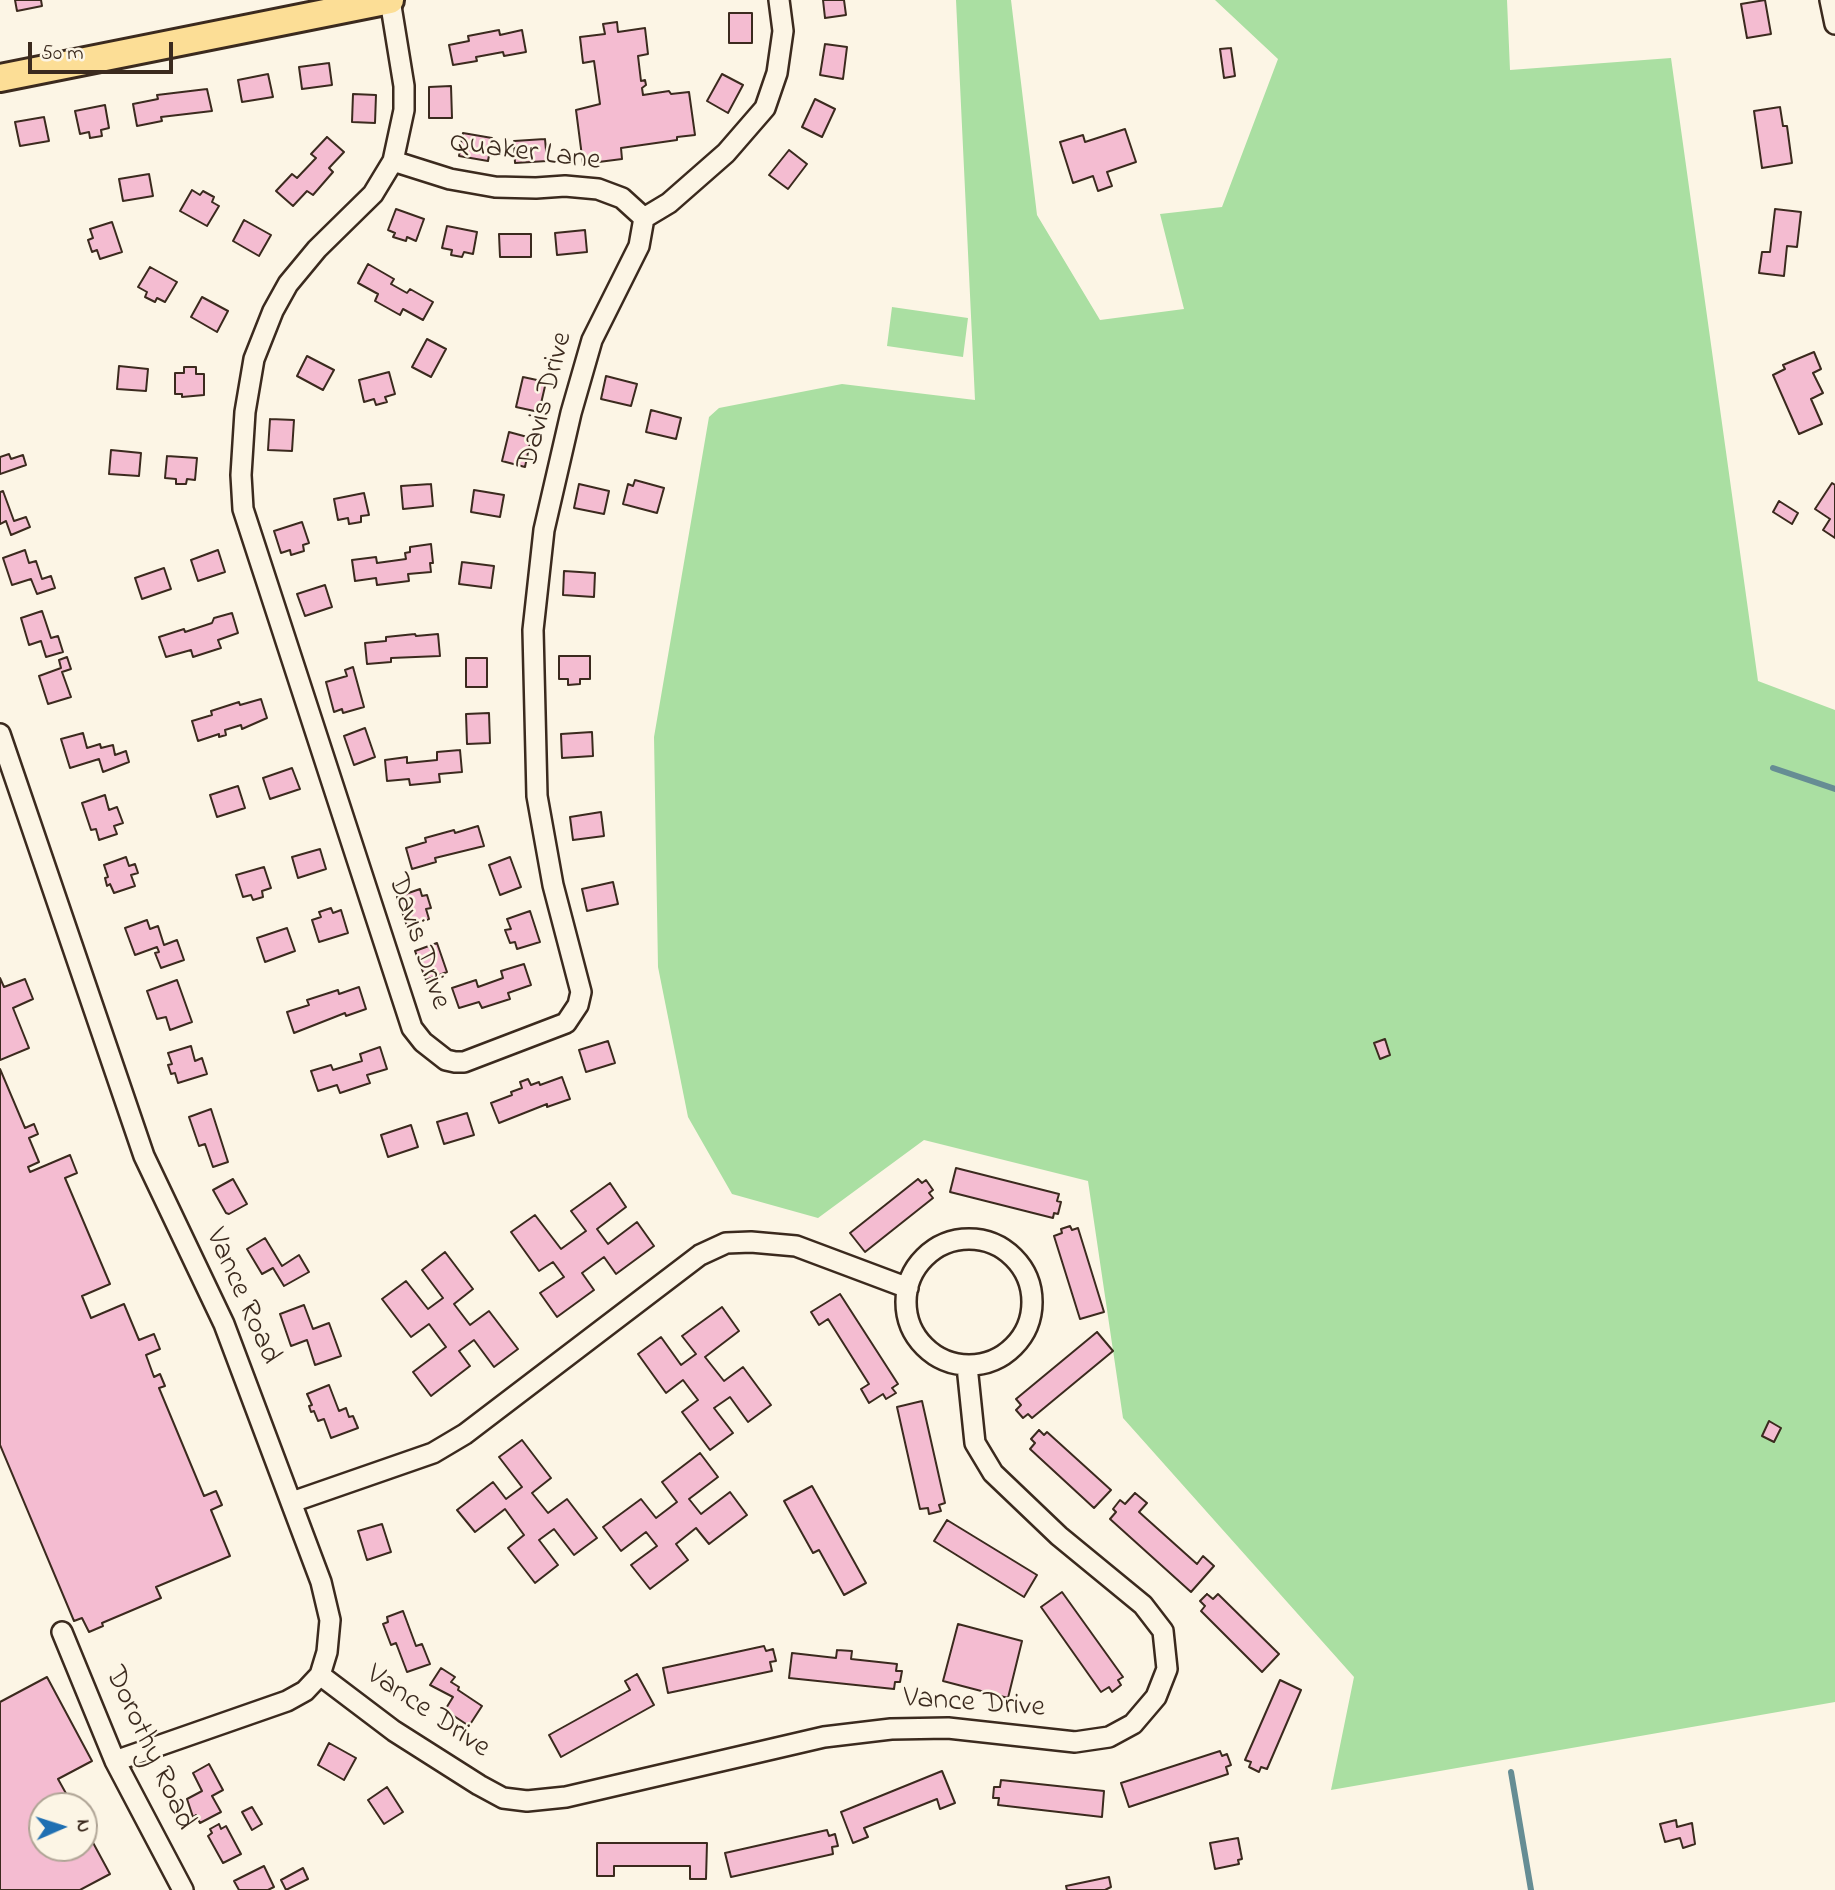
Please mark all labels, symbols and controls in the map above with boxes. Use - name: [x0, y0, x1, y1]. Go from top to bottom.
- scale bar: [32, 28, 177, 72]
- text: 50 m: [41, 39, 84, 69]
- street label: Quaker Lane: [448, 127, 602, 181]
- street label: Davis Drive: [511, 328, 583, 474]
- street label: Davis Drive: [377, 870, 457, 1014]
- street label: Vance Road: [195, 1224, 287, 1370]
- street label: Vance Drive: [358, 1658, 496, 1768]
- street label: Dorothy Road: [94, 1662, 202, 1836]
- street label: Vance Drive: [902, 1682, 1046, 1728]
- north arrow: [28, 1792, 98, 1862]
- text: N: [69, 1819, 96, 1833]

